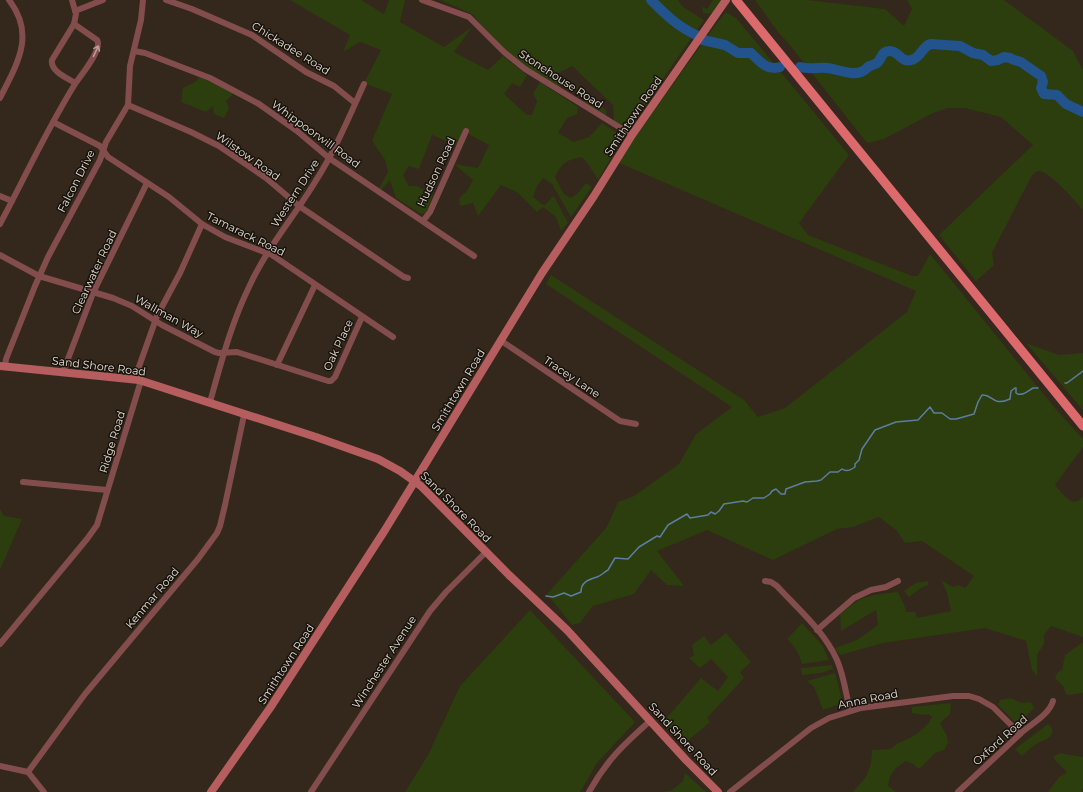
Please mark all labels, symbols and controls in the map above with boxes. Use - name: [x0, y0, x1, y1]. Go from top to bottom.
- street label: Chickadee Road: [249, 18, 333, 78]
- one-way arrow: [93, 45, 100, 57]
- street label: Stonehouse Road: [516, 47, 606, 111]
- street label: Smithtown Road: [601, 74, 665, 158]
- street label: Whippoorwill Road: [269, 97, 363, 171]
- street label: Wilstow Road: [213, 129, 283, 183]
- street label: Hudson Road: [414, 135, 458, 209]
- street label: Falcon Drive: [54, 147, 98, 215]
- street label: Western Drive: [268, 156, 322, 230]
- street label: Tamarack Road: [205, 209, 287, 259]
- street label: Clearwater Road: [68, 228, 120, 316]
- street label: Wallman Way: [132, 291, 206, 341]
- street label: Oak Place: [320, 317, 356, 373]
- street label: Smithtown Road: [428, 347, 488, 433]
- street label: Sand Shore Road: [51, 353, 147, 379]
- street label: Tracey Lane: [541, 353, 603, 401]
- street label: Ridge Road: [96, 409, 128, 475]
- street label: Sand Shore Road: [418, 469, 494, 545]
- street label: Kenmar Road: [122, 564, 182, 632]
- street label: Winchester Avenue: [349, 613, 419, 711]
- street label: Smithtown Road: [255, 621, 317, 707]
- street label: Anna Road: [837, 686, 899, 712]
- street label: Sand Shore Road: [646, 700, 720, 778]
- street label: Oxford Road: [970, 712, 1030, 768]

